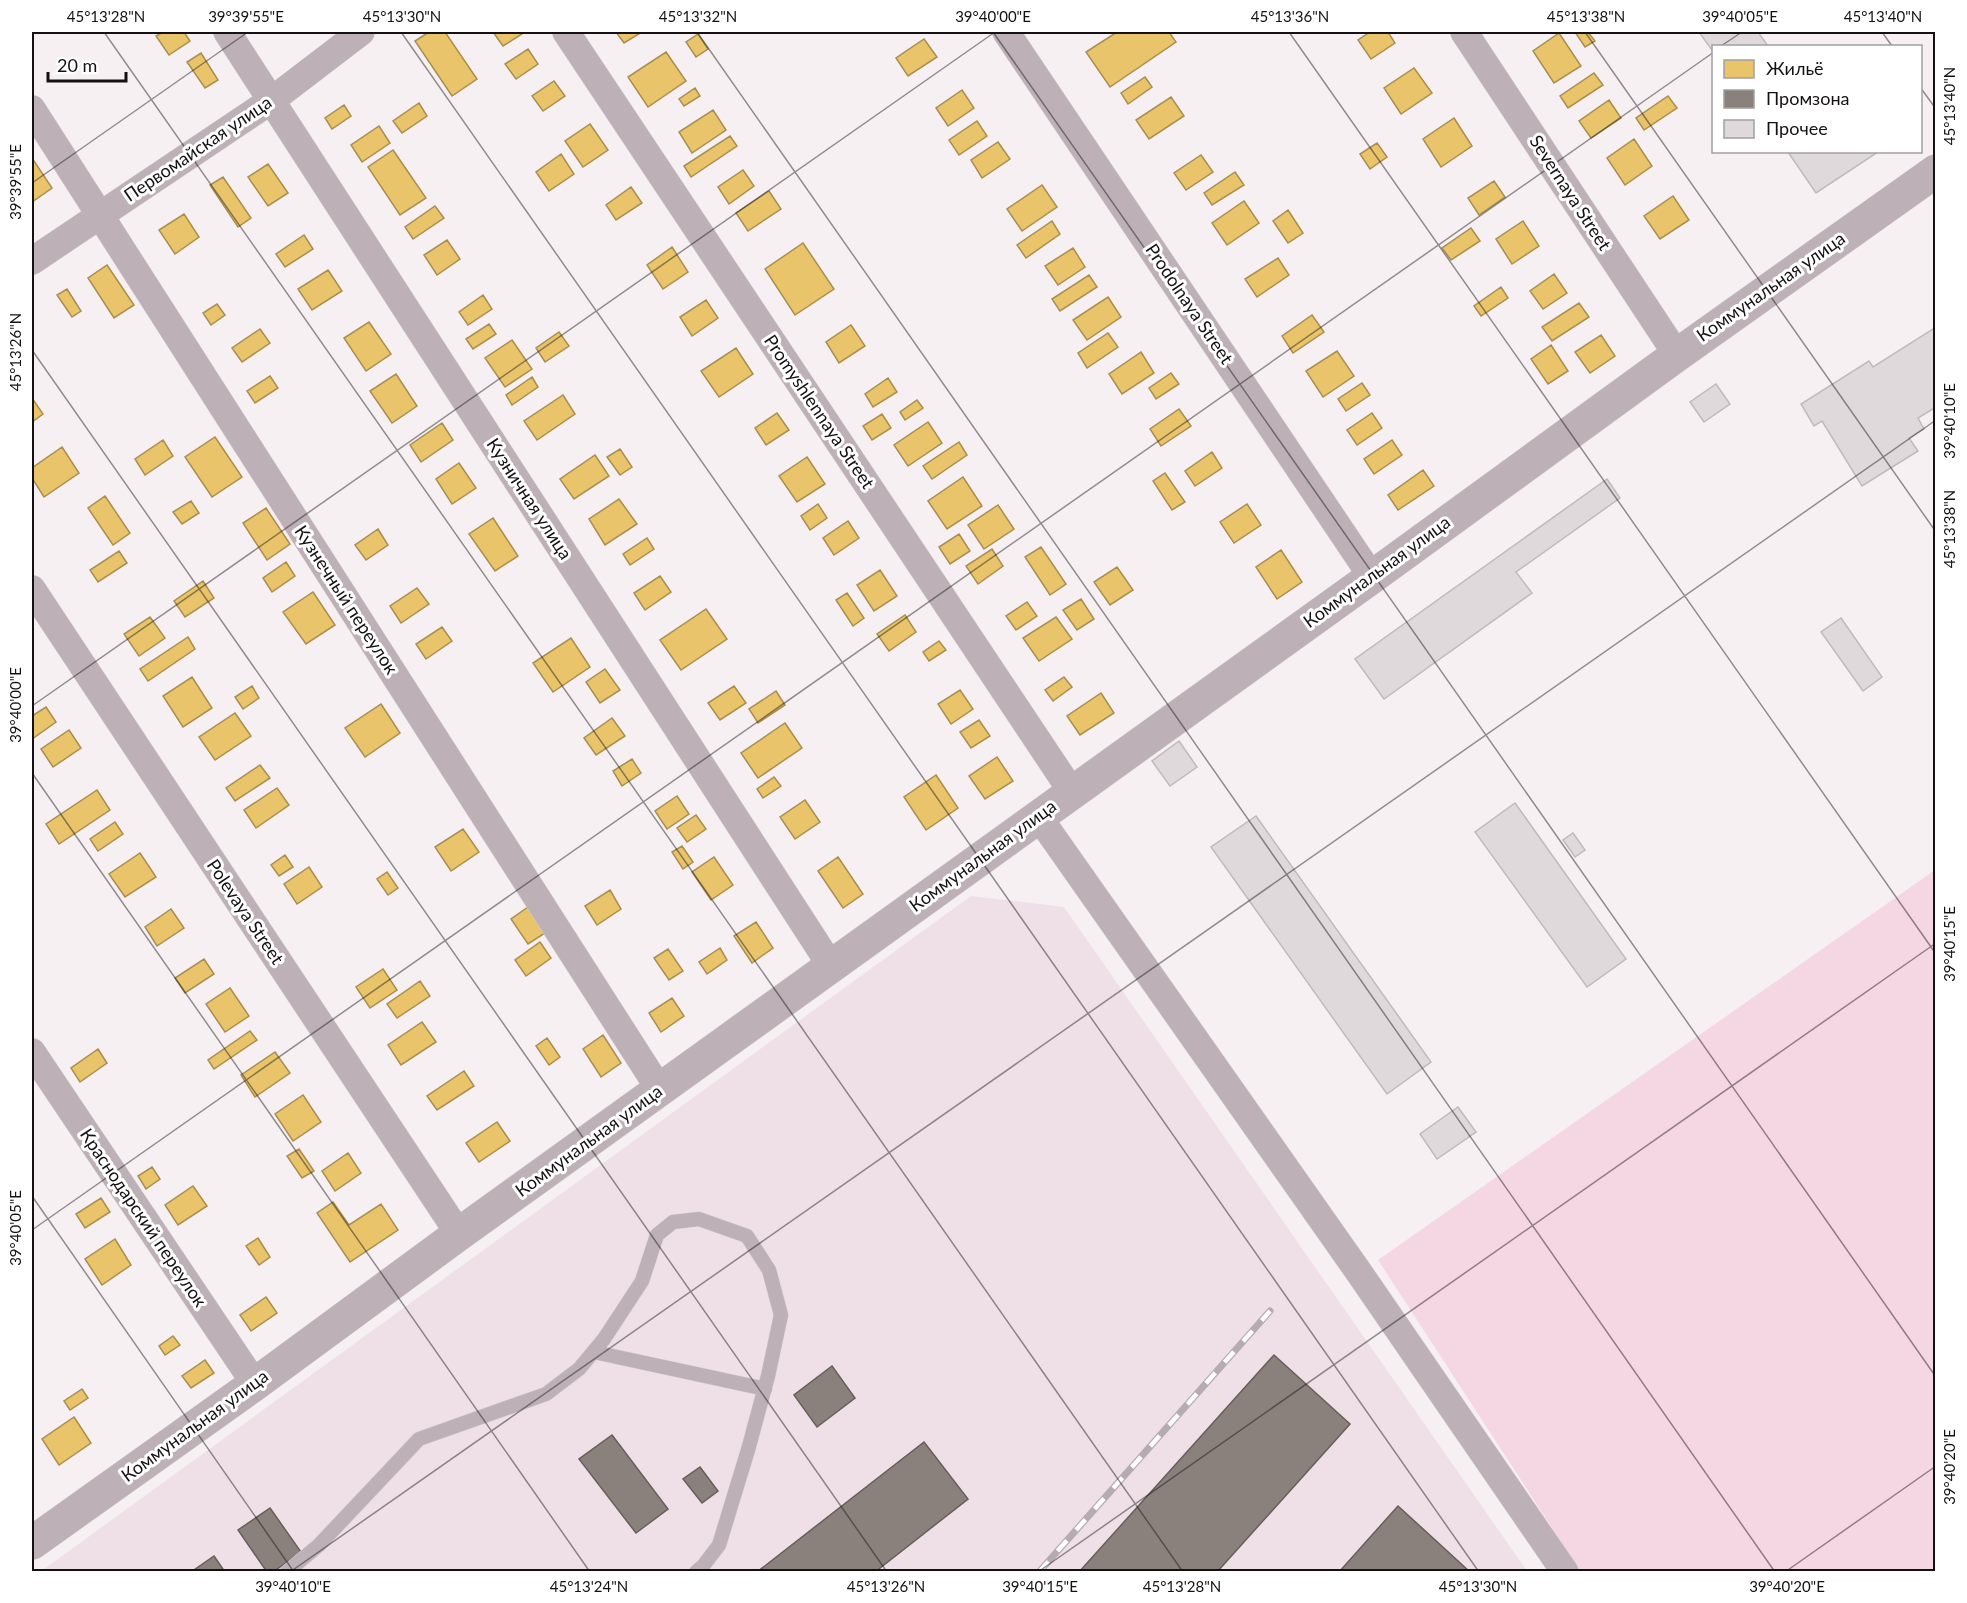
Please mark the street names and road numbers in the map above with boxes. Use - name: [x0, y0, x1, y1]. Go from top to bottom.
- street label: Первомайская улица: [119, 91, 275, 206]
- street label: Severnaya Street: [1525, 131, 1617, 255]
- street label: Коммунальная улица: [1692, 227, 1849, 346]
- street label: Prodolnaya Street: [1141, 239, 1239, 368]
- street label: Promyshlennaya Street: [760, 330, 880, 493]
- street label: Кузничная улица: [483, 434, 577, 563]
- street label: Коммунальная улица: [1299, 510, 1454, 632]
- street label: Кузнечный переулок: [291, 521, 404, 679]
- street label: Коммунальная улица: [905, 794, 1060, 916]
- street label: Polevaya Street: [203, 855, 289, 969]
- street label: Коммунальная улица: [511, 1079, 666, 1201]
- street label: Краснодарский переулок: [76, 1124, 212, 1311]
- street label: Коммунальная улица: [117, 1364, 272, 1486]

